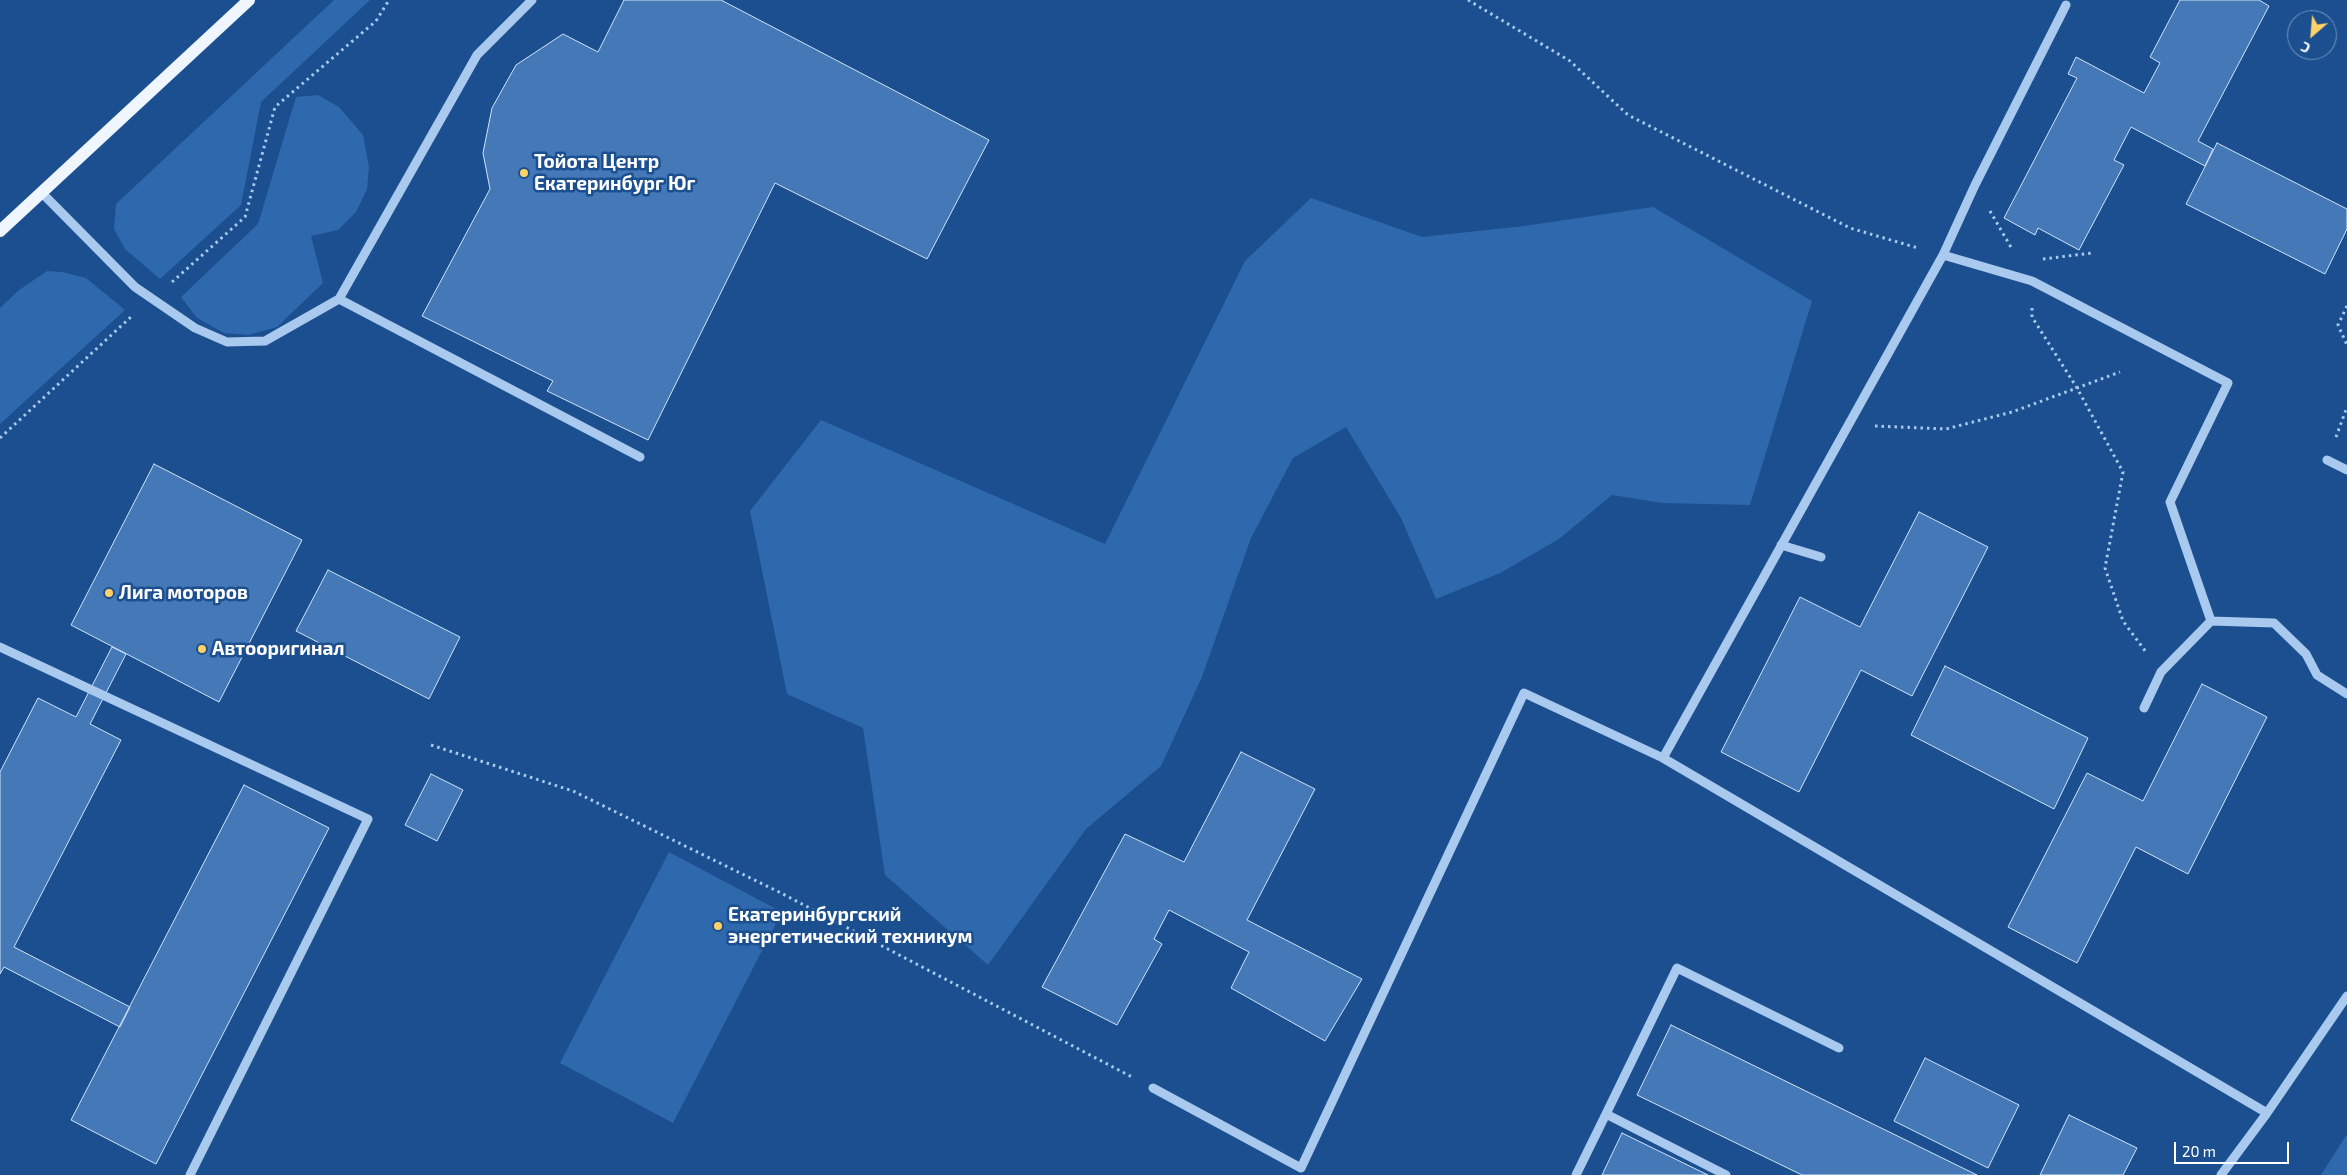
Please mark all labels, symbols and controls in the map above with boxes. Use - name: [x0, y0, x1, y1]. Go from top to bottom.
- north arrow: [2287, 10, 2337, 60]
- text: С: [2298, 38, 2313, 57]
- place label: Тойота Центр Екатеринбург Юг: [534, 151, 695, 195]
- marker: Тойота Центр Екатеринбург Юг: [518, 167, 530, 179]
- place label: Лига моторов: [119, 582, 248, 604]
- marker: Лига моторов: [103, 587, 115, 599]
- place label: Автооригинал: [212, 638, 345, 660]
- marker: Автооригинал: [196, 643, 208, 655]
- place label: Екатеринбургский энергетический техникум: [728, 904, 972, 948]
- marker: Екатеринбургский энергетический техникум: [712, 920, 724, 932]
- scale bar: [2177, 1132, 2292, 1164]
- text: 20 m: [2182, 1142, 2216, 1160]

